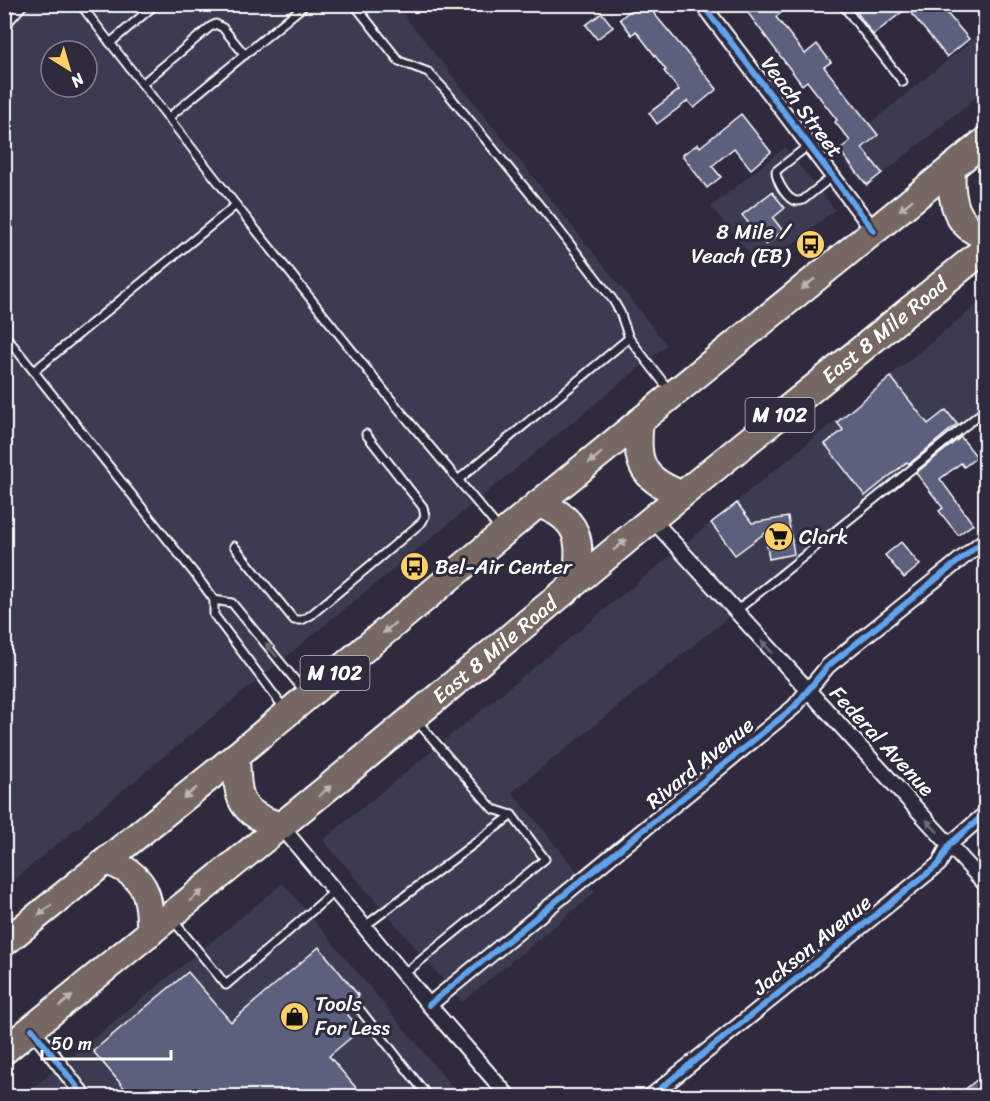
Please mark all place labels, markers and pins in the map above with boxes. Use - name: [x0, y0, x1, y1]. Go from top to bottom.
- place label: 8 Mile / Veach (EB): [691, 213, 793, 275]
- bus stop icon: 8 Mile / Veach (EB): [795, 228, 827, 260]
- place label: Clark: [799, 518, 848, 556]
- supermarket icon: Clark: [762, 521, 794, 553]
- place label: Bel-Air Center: [435, 548, 573, 586]
- bus stop icon: Bel-Air Center: [398, 551, 430, 583]
- place label: Tools For Less: [315, 985, 390, 1047]
- shop icon: Tools For Less: [278, 1000, 310, 1032]

